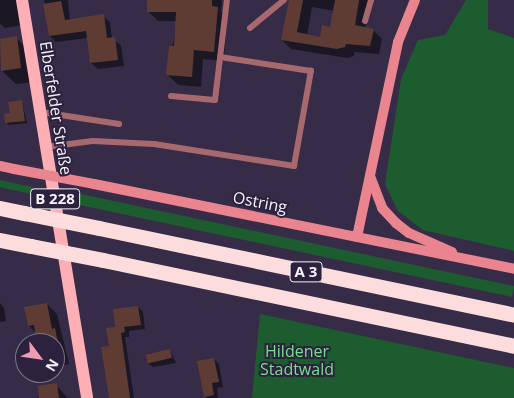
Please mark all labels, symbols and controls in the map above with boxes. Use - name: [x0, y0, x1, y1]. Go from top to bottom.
- street label: Elberfelder Straße: [36, 40, 76, 176]
- road number: B 228: [30, 186, 80, 212]
- street label: Ostring: [231, 187, 289, 217]
- road number: A 3: [288, 260, 324, 284]
- north arrow: [15, 333, 65, 383]
- park label: Hildener Stadtwald: [260, 341, 334, 379]
- text: N: [41, 356, 64, 375]

